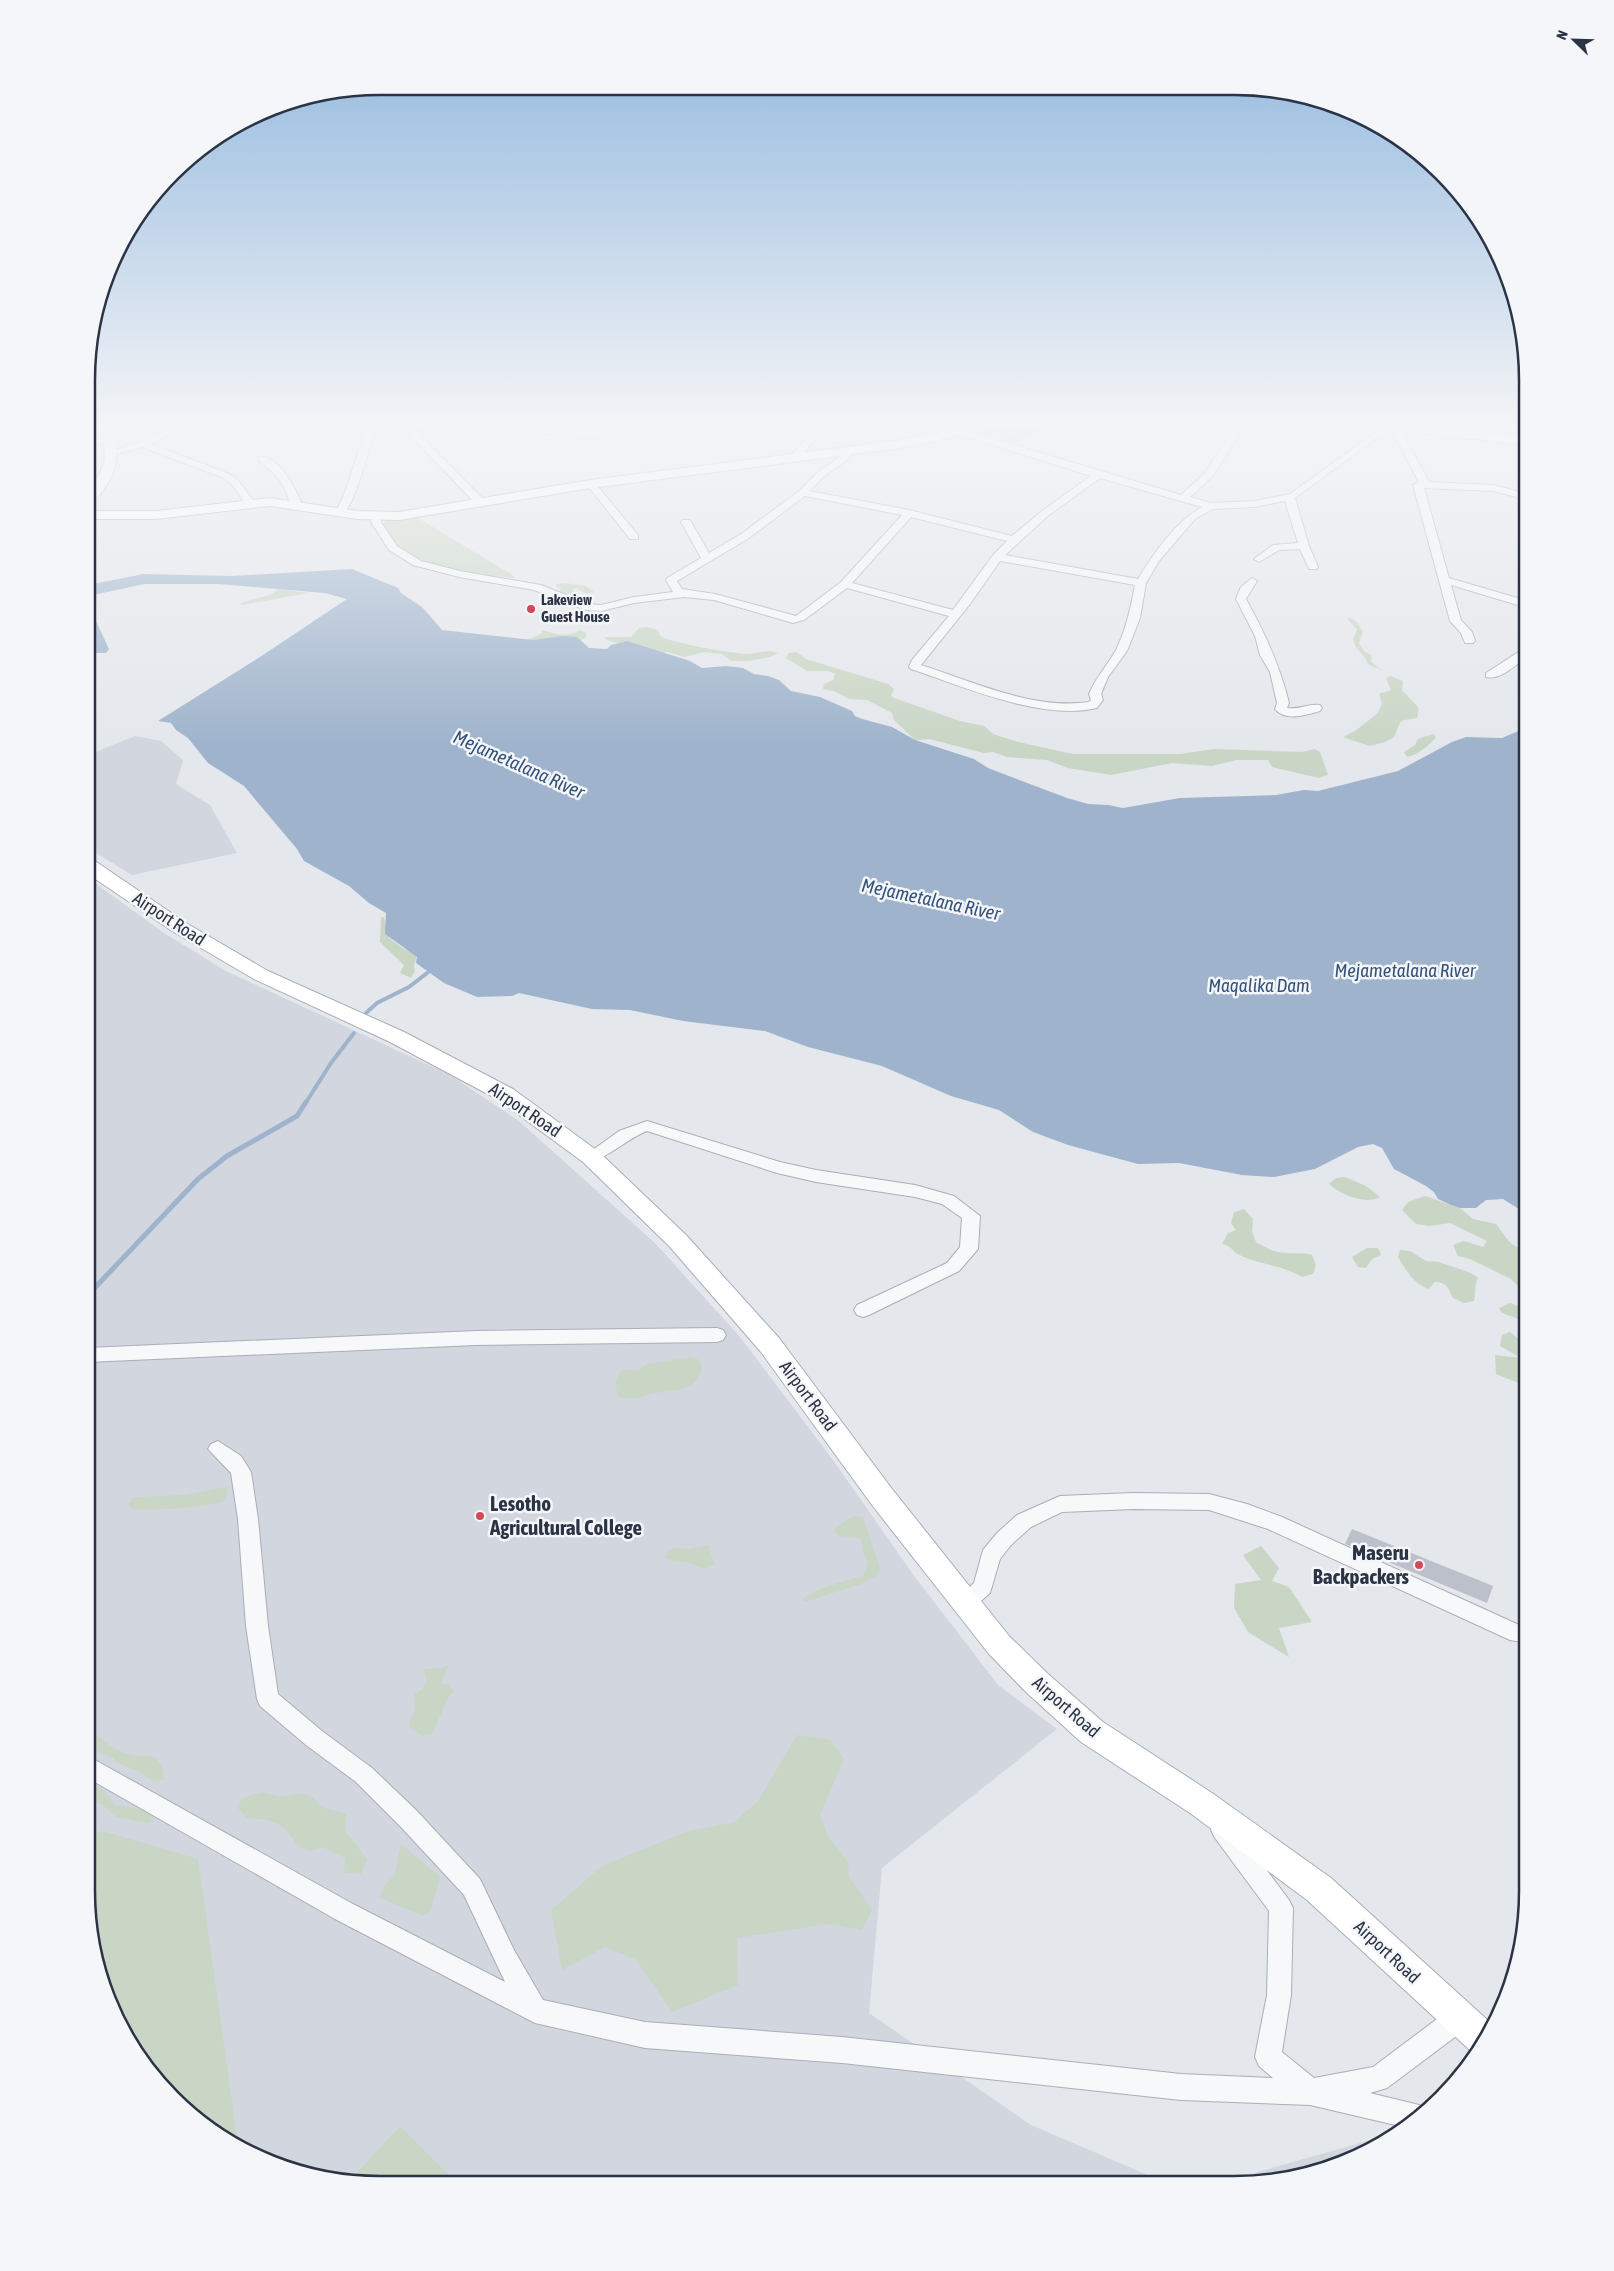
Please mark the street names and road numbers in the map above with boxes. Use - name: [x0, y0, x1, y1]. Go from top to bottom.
- street label: Airport Road: [129, 887, 210, 950]
- street label: Airport Road: [485, 1078, 565, 1141]
- street label: Airport Road: [775, 1356, 842, 1435]
- street label: Airport Road: [1028, 1672, 1104, 1742]
- street label: Airport Road: [1350, 1916, 1425, 1987]

